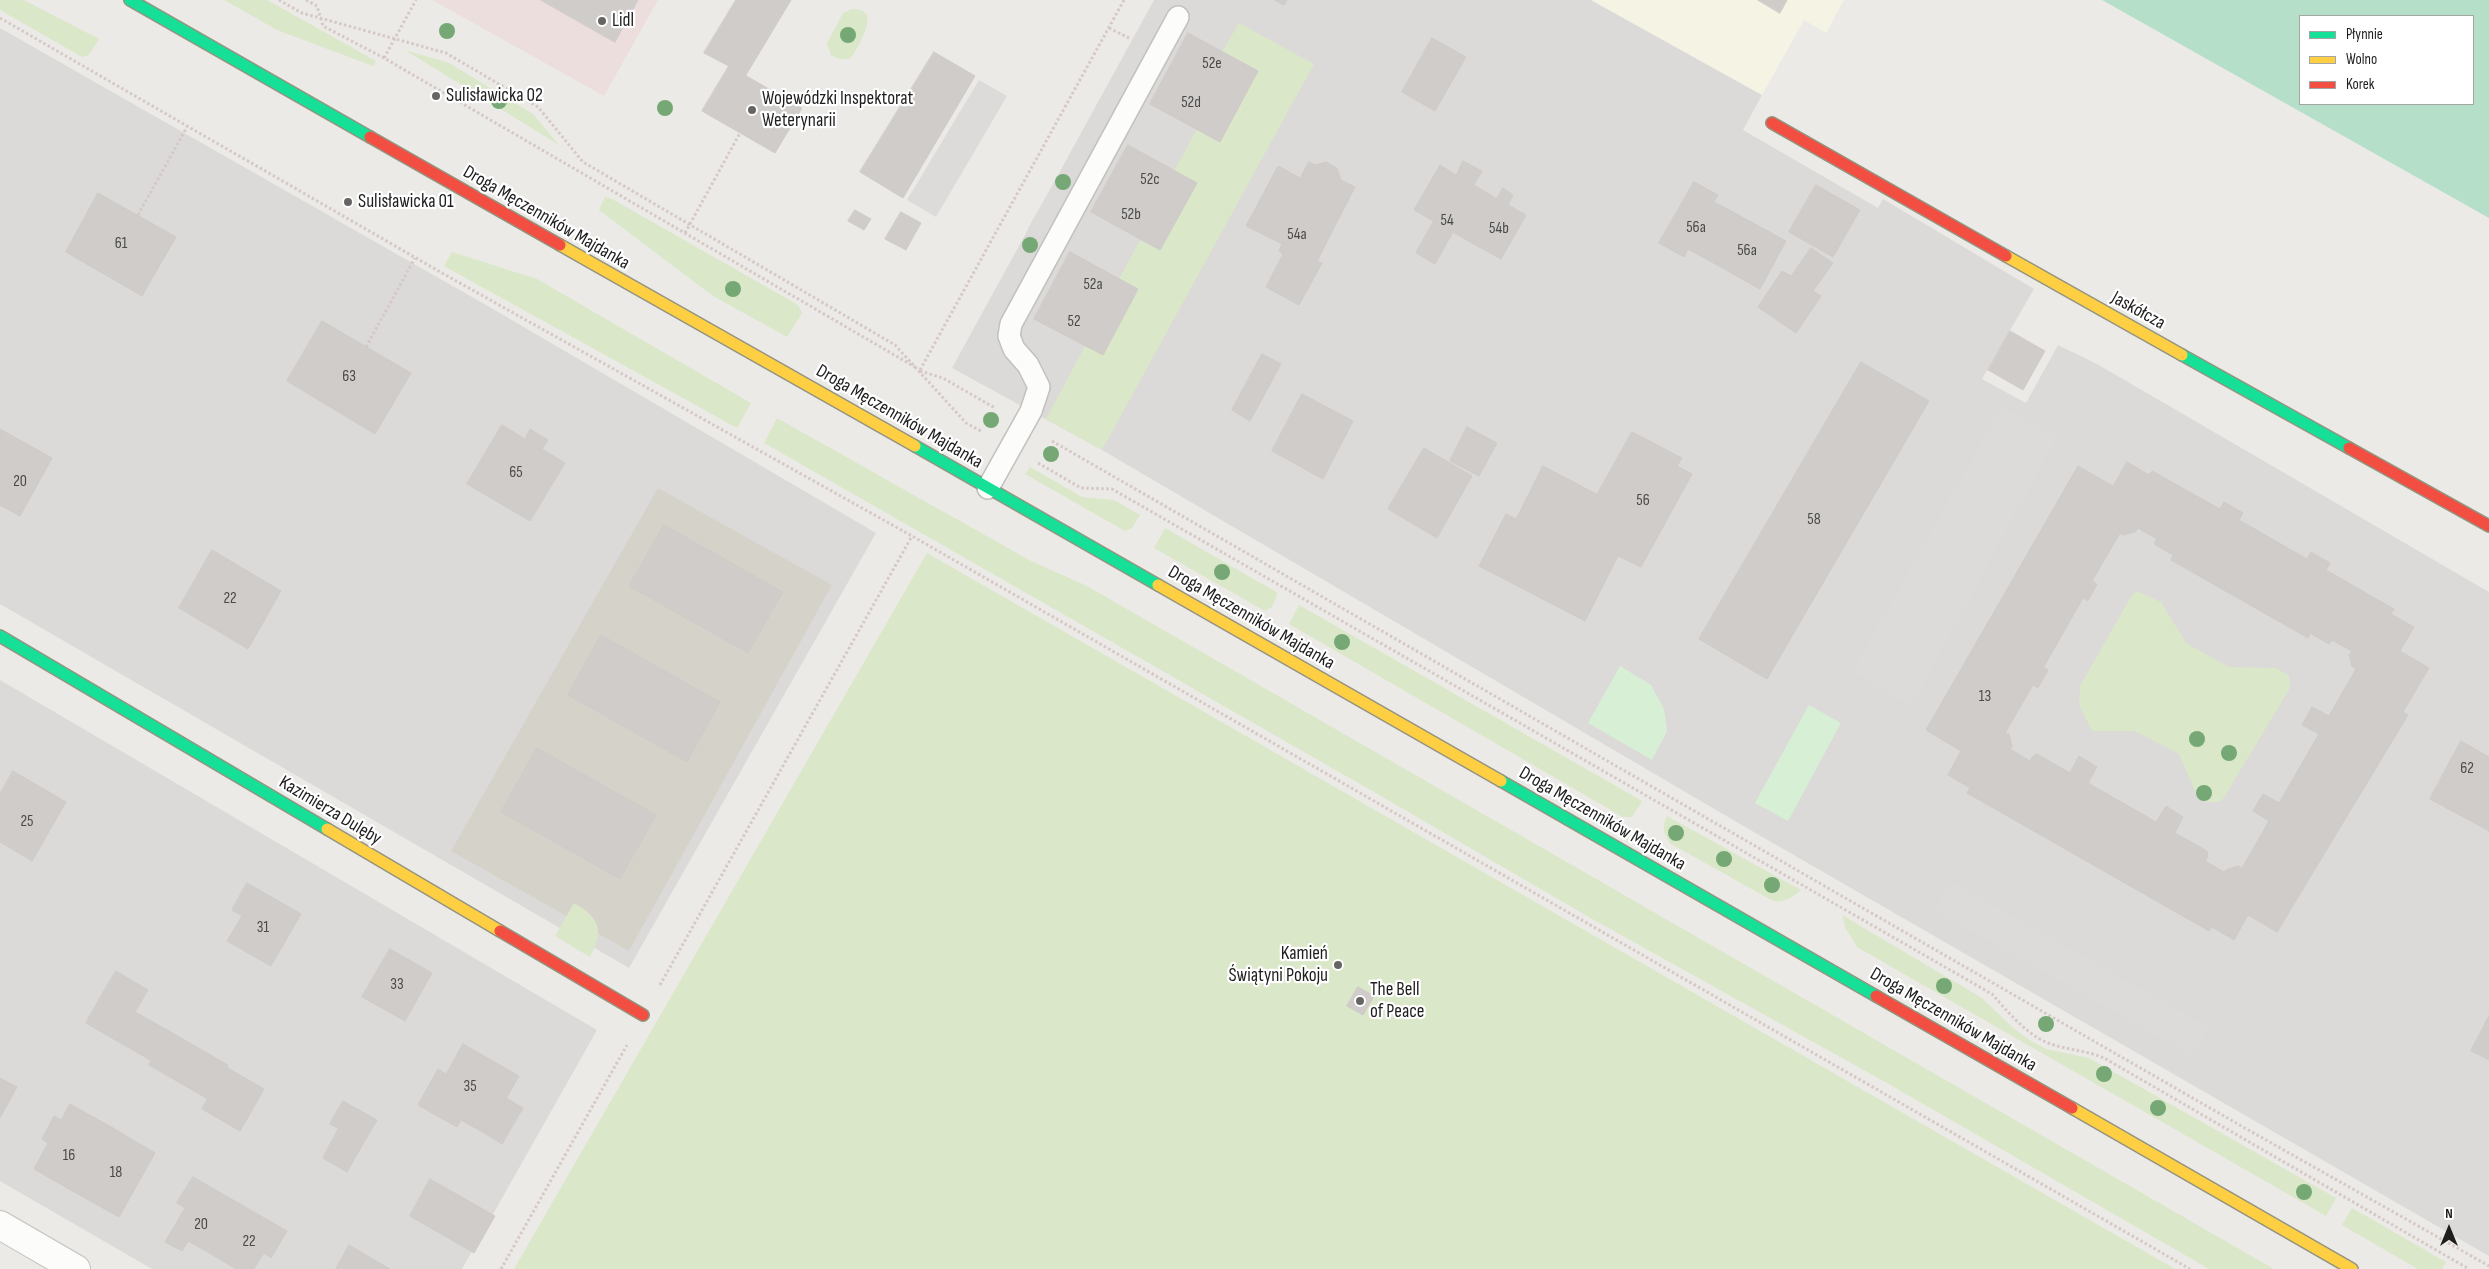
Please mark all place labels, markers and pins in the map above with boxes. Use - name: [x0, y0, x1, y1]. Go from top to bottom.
- place label: Lidl: [612, 10, 634, 32]
- marker: Lidl: [596, 15, 608, 27]
- place label: Sulisławicka 02: [446, 85, 543, 107]
- place label: Wojewódzki Inspektorat Weterynarii: [762, 88, 913, 132]
- marker: Sulisławicka 02: [430, 90, 442, 102]
- marker: Wojewódzki Inspektorat Weterynarii: [746, 104, 758, 116]
- place label: Sulisławicka 01: [358, 191, 454, 213]
- marker: Sulisławicka 01: [342, 196, 354, 208]
- place label: Kamień Świątyni Pokoju: [1228, 943, 1328, 987]
- marker: Kamień Świątyni Pokoju: [1332, 959, 1344, 971]
- place label: The Bell of Peace: [1370, 979, 1424, 1023]
- marker: The Bell of Peace: [1354, 995, 1366, 1007]

